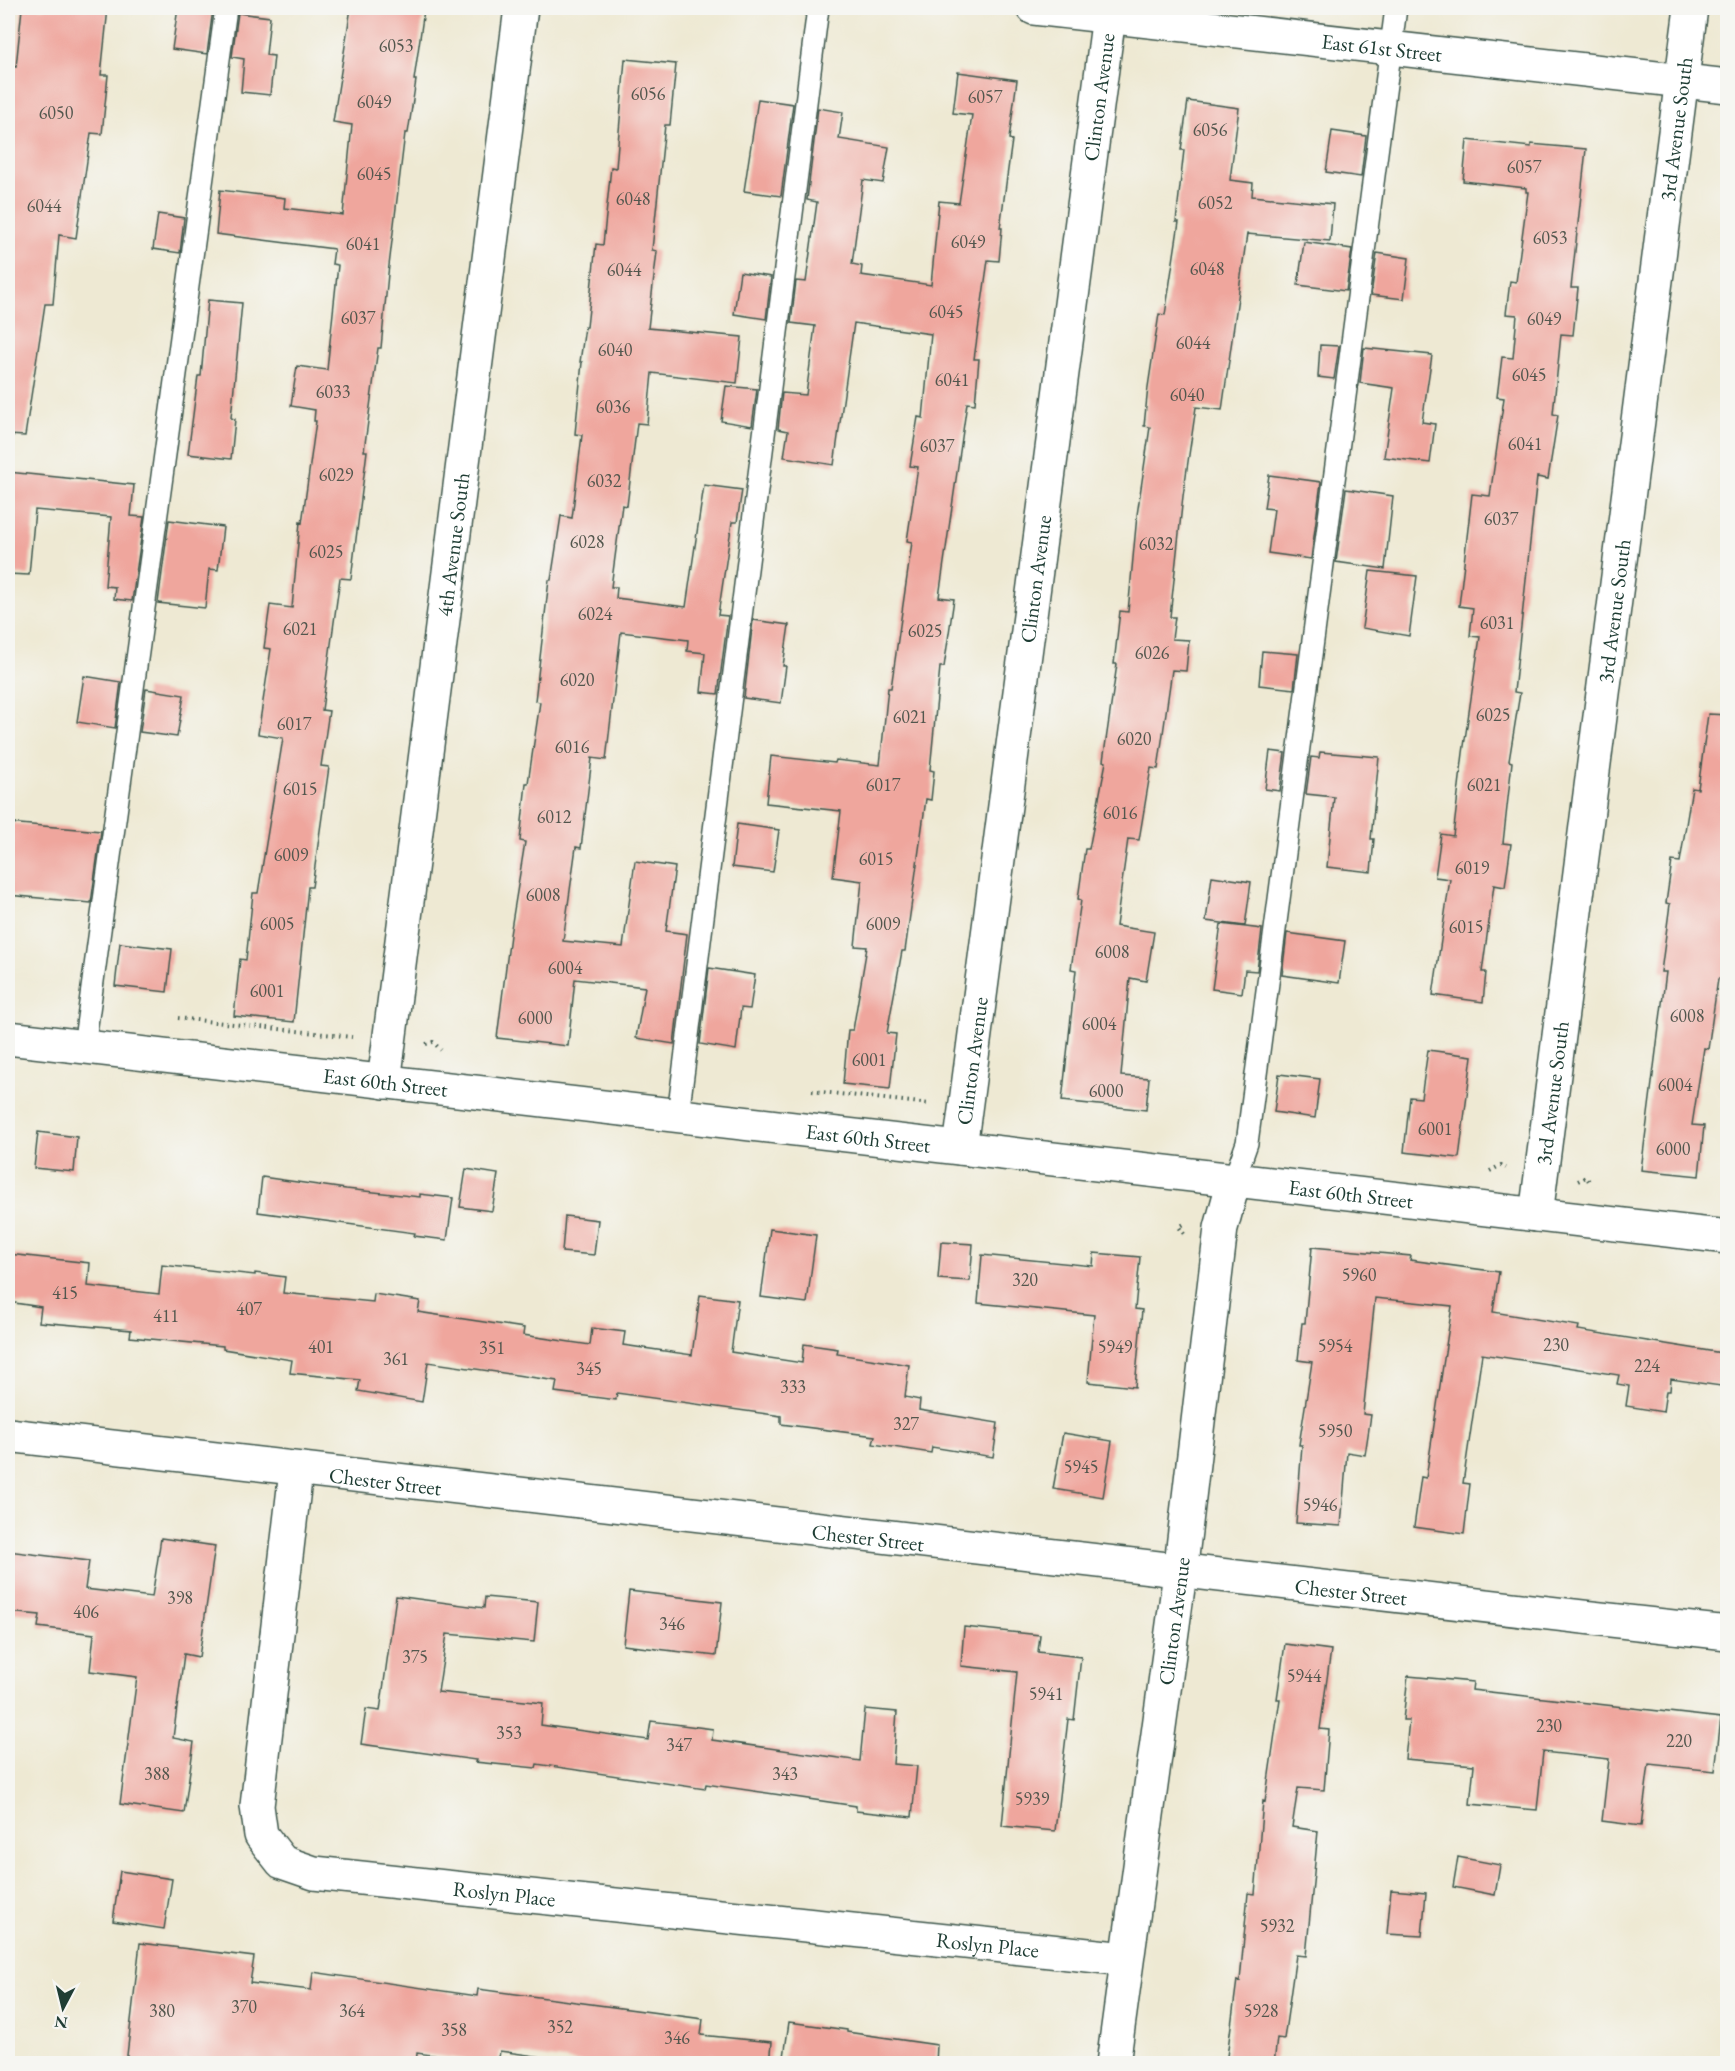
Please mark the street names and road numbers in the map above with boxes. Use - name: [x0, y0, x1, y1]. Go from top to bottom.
- street label: East 61st Street: [1320, 27, 1444, 67]
- street label: Clinton Avenue: [1076, 31, 1120, 163]
- street label: 3rd Avenue South: [1653, 55, 1698, 203]
- street label: 4th Avenue South: [430, 471, 475, 618]
- street label: Clinton Avenue: [1013, 513, 1057, 645]
- street label: 3rd Avenue South: [1591, 537, 1636, 685]
- street label: Clinton Avenue: [950, 995, 993, 1126]
- street label: 3rd Avenue South: [1529, 1019, 1574, 1167]
- street label: East 60th Street: [322, 1061, 450, 1102]
- street label: East 60th Street: [804, 1117, 932, 1158]
- street label: East 60th Street: [1287, 1173, 1415, 1214]
- street label: Chester Street: [328, 1461, 443, 1501]
- street label: Chester Street: [810, 1517, 926, 1557]
- street label: Clinton Avenue: [1151, 1556, 1195, 1687]
- street label: Chester Street: [1293, 1572, 1409, 1611]
- street label: Roslyn Place: [452, 1874, 557, 1912]
- street label: Roslyn Place: [935, 1925, 1040, 1963]

